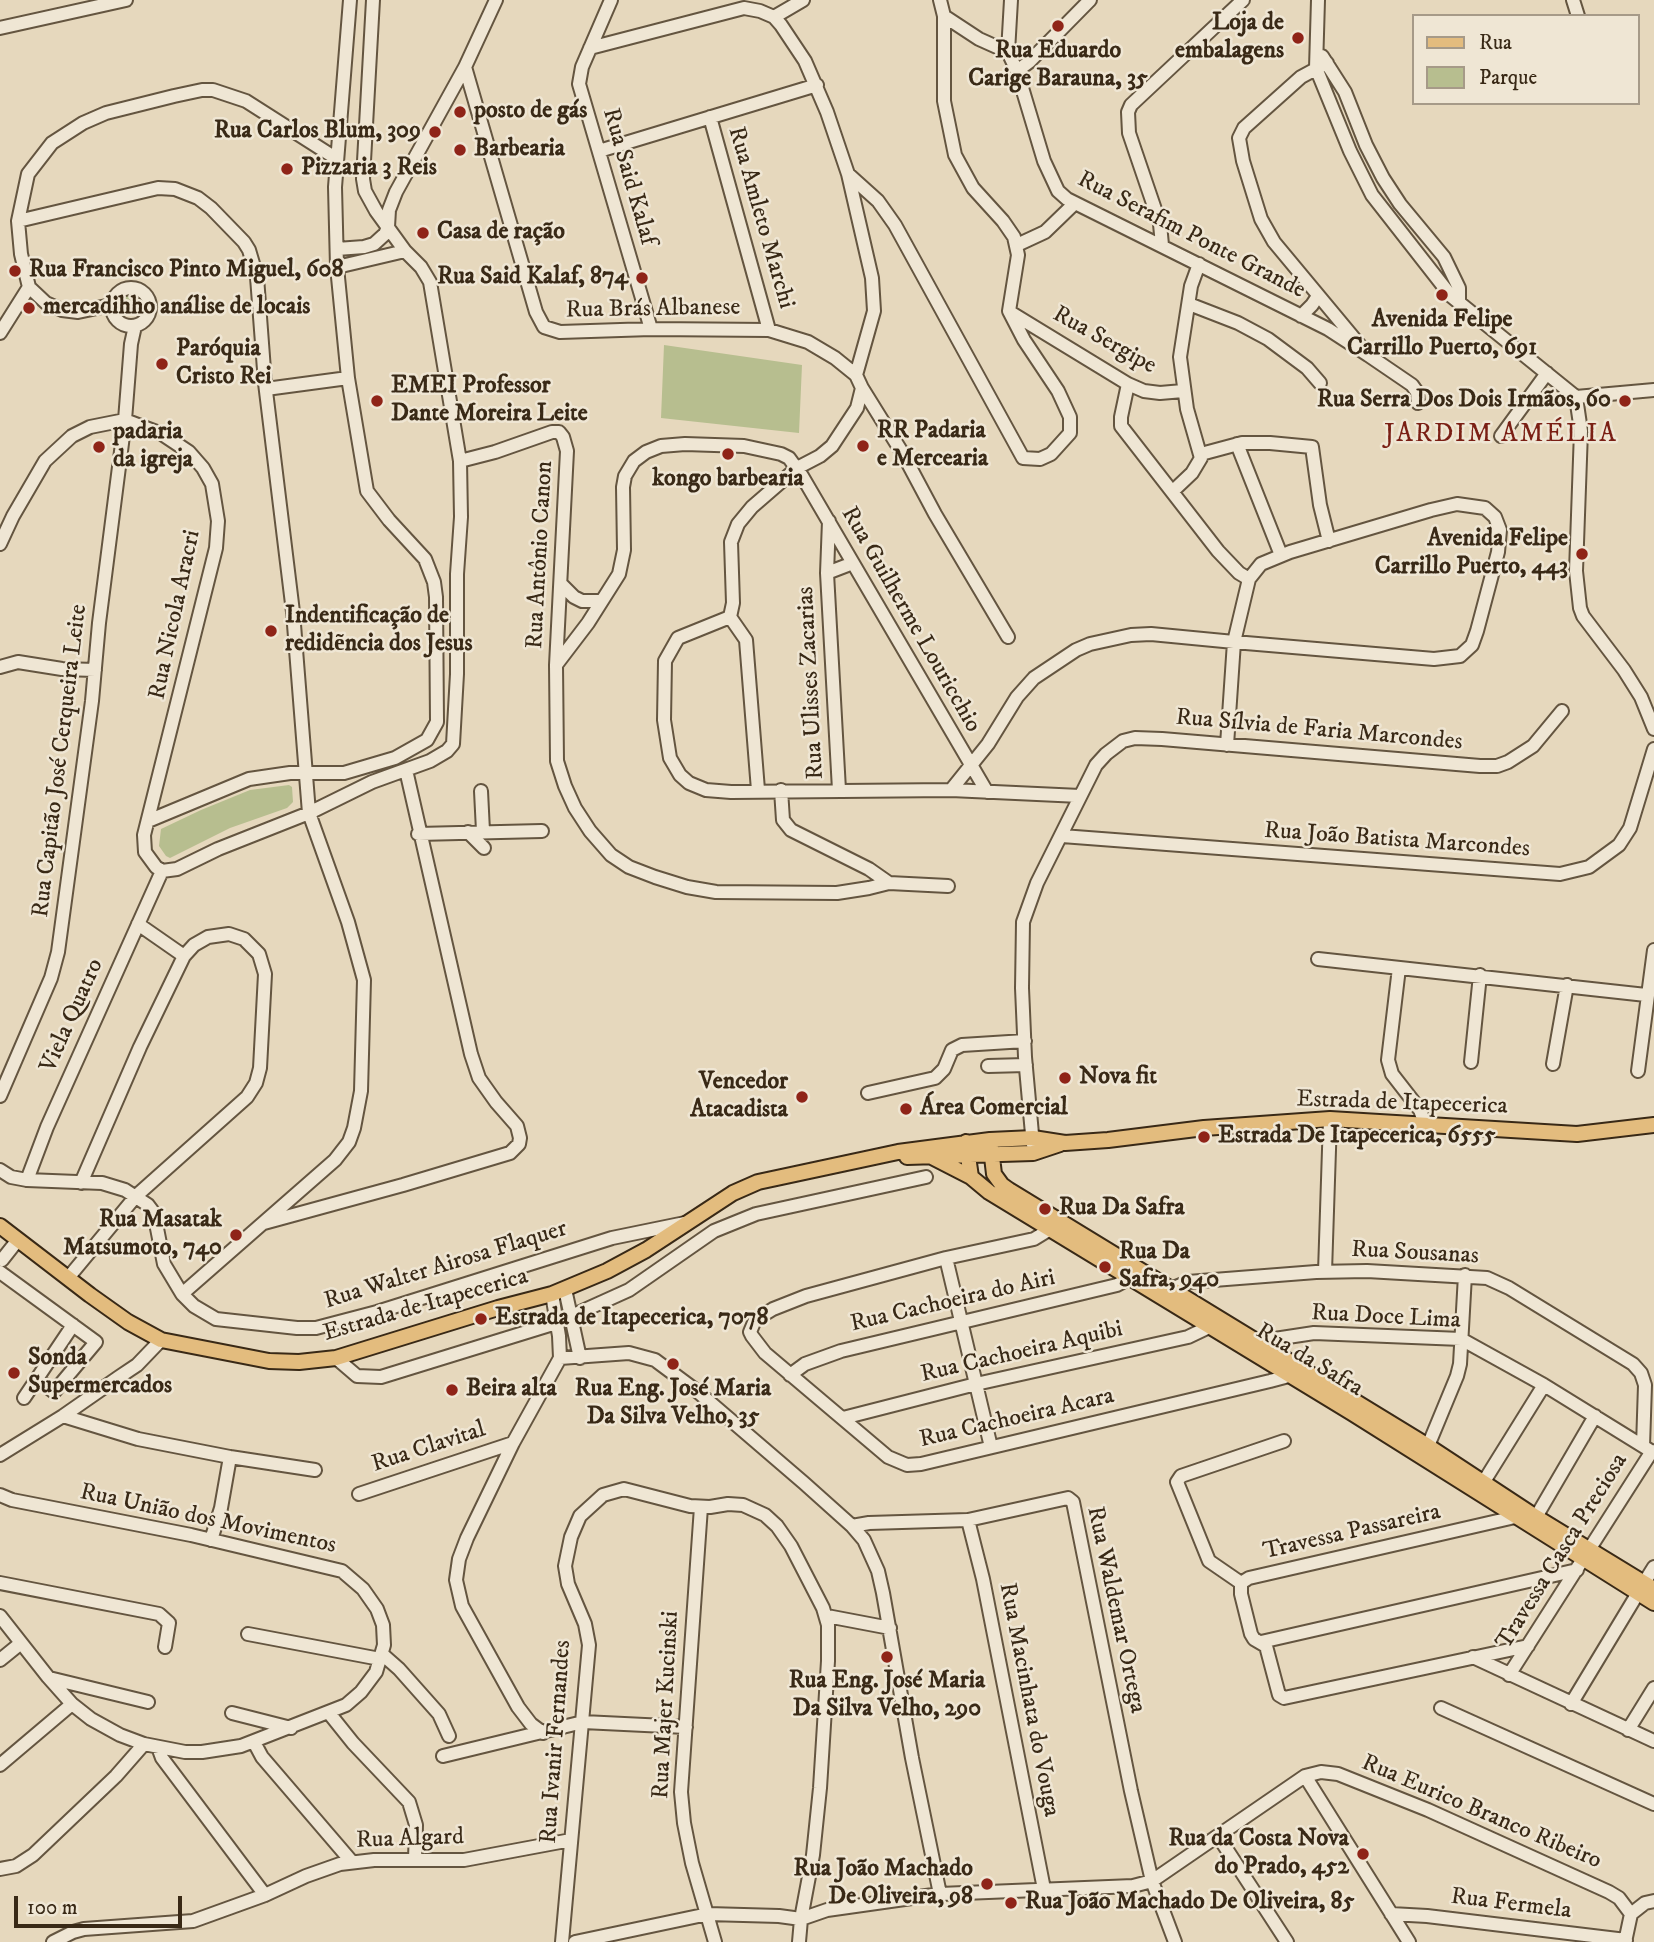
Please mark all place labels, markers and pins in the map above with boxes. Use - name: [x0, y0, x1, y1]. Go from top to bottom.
- place label: Loja de embalagens: [1175, 10, 1284, 66]
- marker: Rua Eduardo Carige Barauna, 35: [1050, 18, 1066, 34]
- marker: Loja de embalagens: [1290, 30, 1306, 46]
- place label: Rua Eduardo Carige Barauna, 35: [968, 38, 1148, 94]
- place label: posto de gás: [474, 98, 587, 126]
- marker: posto de gás: [452, 104, 468, 120]
- place label: Rua Carlos Blum, 309: [214, 118, 421, 146]
- marker: Rua Carlos Blum, 309: [427, 124, 443, 140]
- place label: Barbearia: [474, 136, 565, 164]
- marker: Barbearia: [452, 142, 468, 158]
- place label: Pizzaria 3 Reis: [301, 155, 437, 183]
- marker: Pizzaria 3 Reis: [279, 161, 295, 177]
- place label: Casa de ração: [437, 219, 565, 247]
- marker: Casa de ração: [415, 225, 431, 241]
- place label: Rua Francisco Pinto Miguel, 608: [29, 257, 344, 285]
- marker: Rua Francisco Pinto Miguel, 608: [7, 263, 23, 279]
- place label: Rua Said Kalaf, 874: [437, 264, 628, 292]
- marker: Rua Said Kalaf, 874: [634, 270, 650, 286]
- marker: Avenida Felipe Carrillo Puerto, 691: [1434, 287, 1450, 303]
- place label: mercadihho análise de locais: [43, 294, 310, 322]
- marker: mercadihho análise de locais: [21, 300, 37, 316]
- place label: Avenida Felipe Carrillo Puerto, 691: [1347, 307, 1537, 363]
- place label: Paróquia Cristo Rei: [176, 336, 271, 392]
- marker: Paróquia Cristo Rei: [154, 356, 170, 372]
- place label: EMEI Professor Dante Moreira Leite: [391, 373, 588, 429]
- place label: Rua Serra Dos Dois Irmãos, 60: [1317, 387, 1611, 415]
- marker: EMEI Professor Dante Moreira Leite: [369, 393, 385, 409]
- marker: Rua Serra Dos Dois Irmãos, 60: [1617, 393, 1633, 409]
- place label: RR Padaria e Mercearia: [877, 418, 988, 474]
- place label: padaria da igreja: [113, 419, 193, 475]
- marker: RR Padaria e Mercearia: [855, 438, 871, 454]
- marker: padaria da igreja: [91, 439, 107, 455]
- marker: kongo barbearia: [720, 446, 736, 462]
- place label: kongo barbearia: [652, 466, 804, 494]
- place label: Avenida Felipe Carrillo Puerto, 443: [1375, 526, 1568, 582]
- marker: Avenida Felipe Carrillo Puerto, 443: [1574, 546, 1590, 562]
- place label: Indentificação de redidẽncia dos Jesus: [285, 603, 472, 659]
- marker: Indentificação de redidẽncia dos Jesus: [263, 623, 279, 639]
- place label: Nova fit: [1079, 1064, 1157, 1092]
- place label: Vencedor Atacadista: [690, 1069, 788, 1125]
- marker: Nova fit: [1057, 1070, 1073, 1086]
- marker: Vencedor Atacadista: [794, 1089, 810, 1105]
- place label: Área Comercial: [920, 1095, 1068, 1123]
- marker: Área Comercial: [898, 1101, 914, 1117]
- place label: Estrada De Itapecerica, 6555: [1218, 1123, 1495, 1151]
- marker: Estrada De Itapecerica, 6555: [1196, 1129, 1212, 1145]
- place label: Rua Da Safra: [1059, 1195, 1185, 1223]
- marker: Rua Da Safra: [1037, 1201, 1053, 1217]
- place label: Rua Masatak Matsumoto, 740: [63, 1207, 222, 1263]
- marker: Rua Masatak Matsumoto, 740: [228, 1227, 244, 1243]
- place label: Rua Da Safra, 940: [1119, 1239, 1219, 1295]
- marker: Rua Da Safra, 940: [1097, 1259, 1113, 1275]
- place label: Estrada de Itapecerica, 7078: [495, 1305, 769, 1333]
- marker: Estrada de Itapecerica, 7078: [473, 1311, 489, 1327]
- place label: Sonda Supermercados: [28, 1345, 172, 1401]
- marker: Rua Eng. José Maria Da Silva Velho, 35: [665, 1356, 681, 1372]
- marker: Sonda Supermercados: [6, 1365, 22, 1381]
- place label: Beira alta: [466, 1376, 557, 1404]
- place label: Rua Eng. José Maria Da Silva Velho, 35: [575, 1376, 771, 1432]
- marker: Beira alta: [444, 1382, 460, 1398]
- marker: Rua Eng. José Maria Da Silva Velho, 290: [879, 1649, 895, 1665]
- place label: Rua Eng. José Maria Da Silva Velho, 290: [789, 1668, 985, 1724]
- place label: Rua da Costa Nova do Prado, 452: [1168, 1826, 1349, 1882]
- marker: Rua da Costa Nova do Prado, 452: [1355, 1846, 1371, 1862]
- place label: Rua João Machado De Oliveira, 98: [793, 1856, 973, 1912]
- marker: Rua João Machado De Oliveira, 98: [979, 1876, 995, 1892]
- place label: Rua João Machado De Oliveira, 85: [1025, 1889, 1354, 1917]
- marker: Rua João Machado De Oliveira, 85: [1003, 1895, 1019, 1911]

